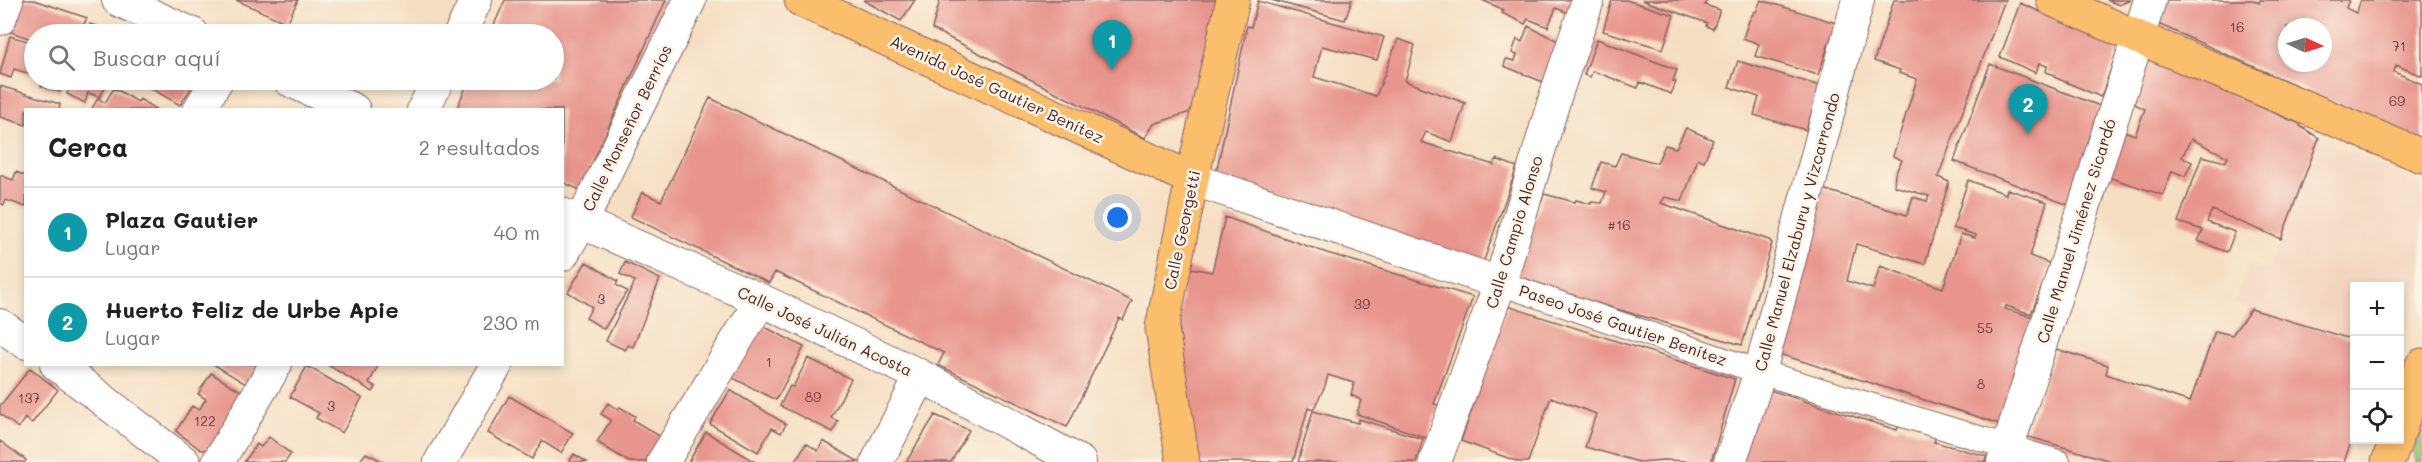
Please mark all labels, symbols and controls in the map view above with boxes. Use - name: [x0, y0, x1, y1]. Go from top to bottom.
- house number: 16: [2230, 17, 2244, 36]
- north arrow: [2278, 18, 2332, 72]
- pin: 1: [1092, 20, 1132, 70]
- search box: [24, 24, 564, 90]
- street label: Avenida José Gautier Benítez: [887, 30, 1107, 147]
- house number: 71: [2392, 36, 2406, 55]
- icon: search: [45, 41, 78, 74]
- street label: Calle Monseñor Berríos: [577, 41, 676, 215]
- text: Buscar aquí: [93, 43, 221, 72]
- pin: 2: [2008, 84, 2048, 134]
- street label: Calle Manuel Elzaburu y Vizcarrondo: [1749, 90, 1844, 374]
- house number: 69: [2389, 91, 2405, 110]
- street label: Calle Manuel Jiménez Sicardó: [2031, 116, 2120, 346]
- text: Cerca: [48, 130, 128, 164]
- text: 2 resultados: [419, 134, 540, 160]
- street label: Calle Campio Alonso: [1480, 153, 1547, 311]
- street label: Calle Georgetti: [1159, 168, 1204, 292]
- your location: [1103, 203, 1132, 232]
- text: Plaza Gautier: [105, 205, 258, 234]
- house number: #16: [1607, 215, 1631, 234]
- text: 1: [63, 219, 72, 245]
- text: 40 m: [494, 219, 540, 245]
- text: Lugar: [105, 234, 161, 260]
- street label: Paseo José Gautier Benítez: [1517, 279, 1730, 370]
- street label: Calle José Julián Acosta: [734, 281, 916, 380]
- map controls: [2350, 282, 2404, 444]
- button: +: [2350, 282, 2404, 336]
- house number: 3: [597, 289, 605, 308]
- house number: 39: [1354, 294, 1370, 313]
- text: Huerto Feliz de Urbe Apie: [105, 295, 399, 324]
- text: 2: [62, 309, 73, 335]
- text: 230 m: [482, 309, 540, 335]
- house number: 55: [1977, 318, 1993, 337]
- text: Lugar: [105, 324, 161, 350]
- button: −: [2350, 336, 2404, 390]
- house number: 1: [766, 352, 772, 371]
- house number: 8: [1977, 374, 1985, 393]
- house number: 89: [805, 387, 821, 406]
- house number: 137: [18, 388, 40, 407]
- button: locate: [2350, 390, 2404, 444]
- house number: 3: [327, 396, 335, 415]
- house number: 122: [194, 411, 216, 430]

